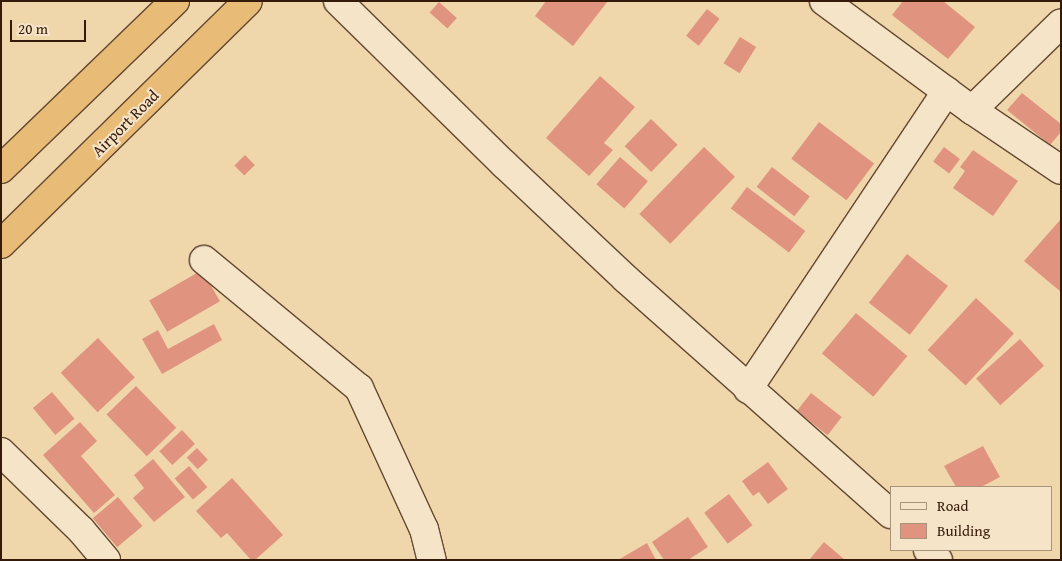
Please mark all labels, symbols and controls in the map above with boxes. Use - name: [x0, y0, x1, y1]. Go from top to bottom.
- scale bar: [12, 10, 89, 42]
- text: 20 m: [18, 18, 48, 39]
- street label: Airport Road: [88, 86, 162, 160]
- legend: [890, 486, 1052, 551]
- text: Road: [937, 495, 968, 516]
- text: Building: [937, 520, 990, 541]

